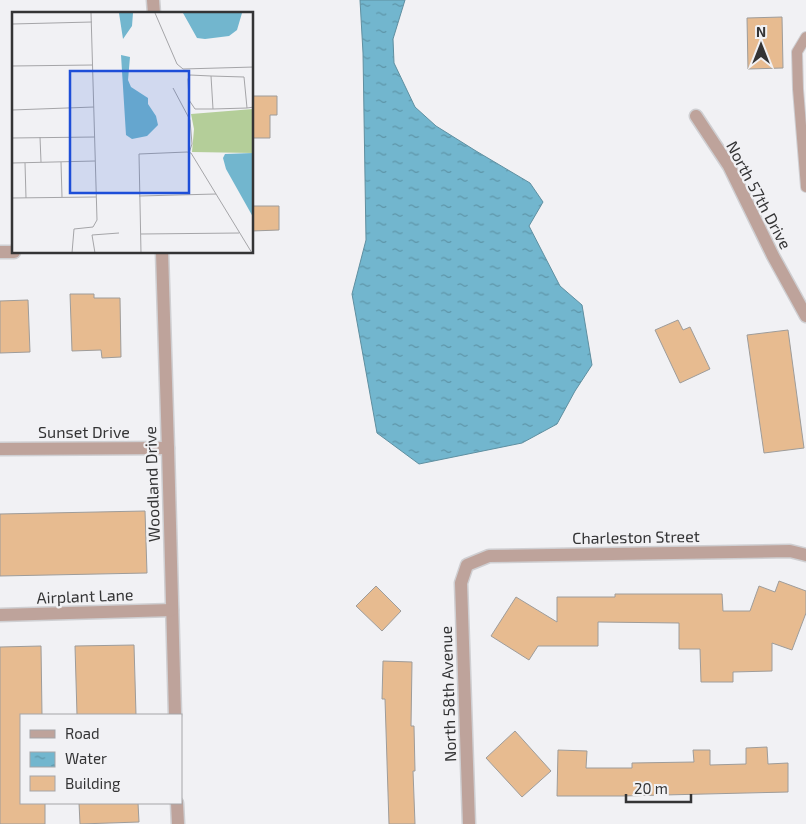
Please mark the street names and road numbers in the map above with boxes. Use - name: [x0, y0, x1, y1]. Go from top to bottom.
- street label: North 57th Drive: [723, 138, 796, 252]
- street label: Sunset Drive: [38, 422, 130, 441]
- street label: Woodland Drive: [140, 426, 163, 542]
- street label: Charleston Street: [572, 526, 700, 547]
- street label: Airplant Lane: [36, 584, 134, 607]
- street label: North 58th Avenue: [436, 626, 459, 762]

